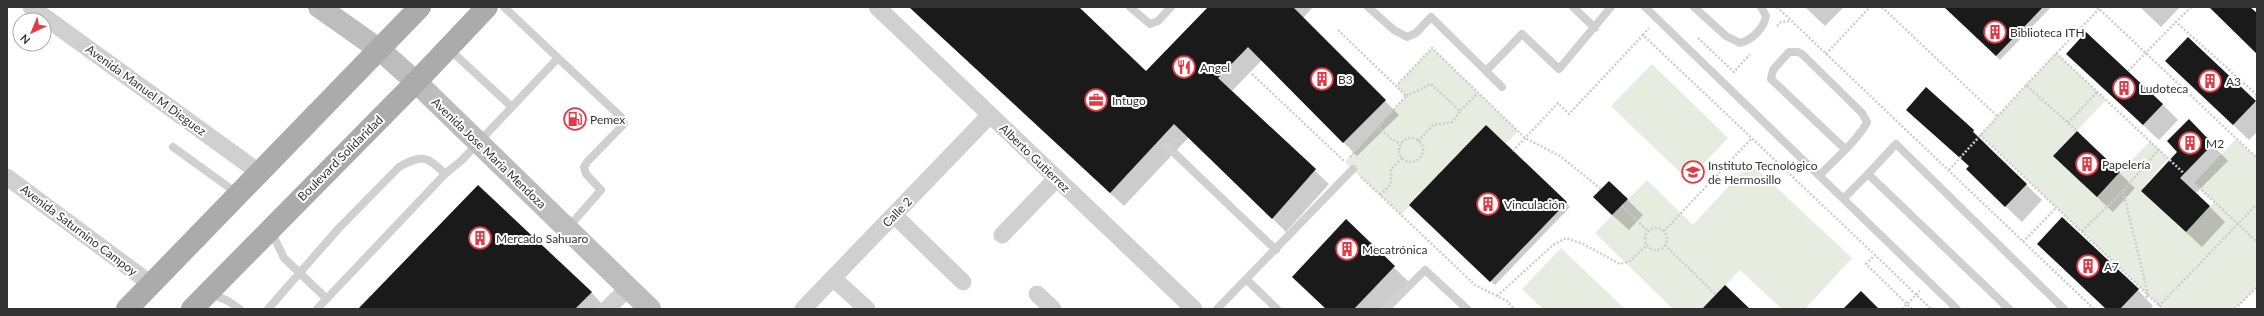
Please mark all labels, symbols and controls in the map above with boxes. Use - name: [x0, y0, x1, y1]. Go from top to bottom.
- north arrow: [12, 12, 52, 52]
- building icon: Biblioteca ITH: [1982, 19, 2008, 45]
- place label: Biblioteca ITH: [2010, 25, 2085, 40]
- text: N: [17, 32, 32, 47]
- street label: Avenida Manuel M Dieguez: [83, 41, 210, 139]
- restaurant icon: Angel: [1171, 54, 1197, 80]
- place label: Angel: [1200, 60, 1230, 75]
- building icon: B3: [1309, 66, 1335, 92]
- building icon: A3: [2197, 68, 2223, 94]
- place label: B3: [1338, 72, 1353, 87]
- place label: A3: [2226, 74, 2241, 89]
- building icon: Ludoteca: [2111, 75, 2137, 101]
- place label: Ludoteca: [2140, 81, 2188, 96]
- office icon: Intugo: [1083, 87, 1109, 113]
- place label: Intugo: [1112, 93, 1146, 108]
- street label: Avenida Jose Maria Mendoza: [429, 94, 549, 212]
- fuel station icon: Pemex: [562, 106, 588, 132]
- street label: Boulevard Solidaridad: [294, 112, 386, 204]
- place label: Pemex: [590, 112, 625, 127]
- street label: Alberto Gutierrez: [997, 121, 1074, 196]
- building icon: M2: [2177, 130, 2203, 156]
- place label: M2: [2206, 136, 2224, 151]
- building icon: Papelería: [2074, 151, 2100, 177]
- place label: Papelería: [2102, 157, 2150, 172]
- place label: Instituto Tecnológico de Hermosillo: [1708, 158, 1818, 187]
- school or university icon: Instituto Tecnológico de Hermosillo: [1680, 159, 1706, 185]
- street label: Avenida Saturnino Campoy: [18, 181, 141, 279]
- building icon: Vinculación: [1475, 191, 1501, 217]
- street label: Calle 2: [879, 194, 915, 230]
- place label: Vinculación: [1504, 197, 1565, 212]
- building icon: Mercado Sahuaro: [467, 225, 493, 251]
- place label: Mercado Sahuaro: [496, 231, 589, 246]
- building icon: Mecatrónica: [1334, 236, 1360, 262]
- place label: Mecatrónica: [1362, 242, 1427, 257]
- building icon: A7: [2075, 253, 2101, 279]
- place label: A7: [2104, 259, 2119, 274]

